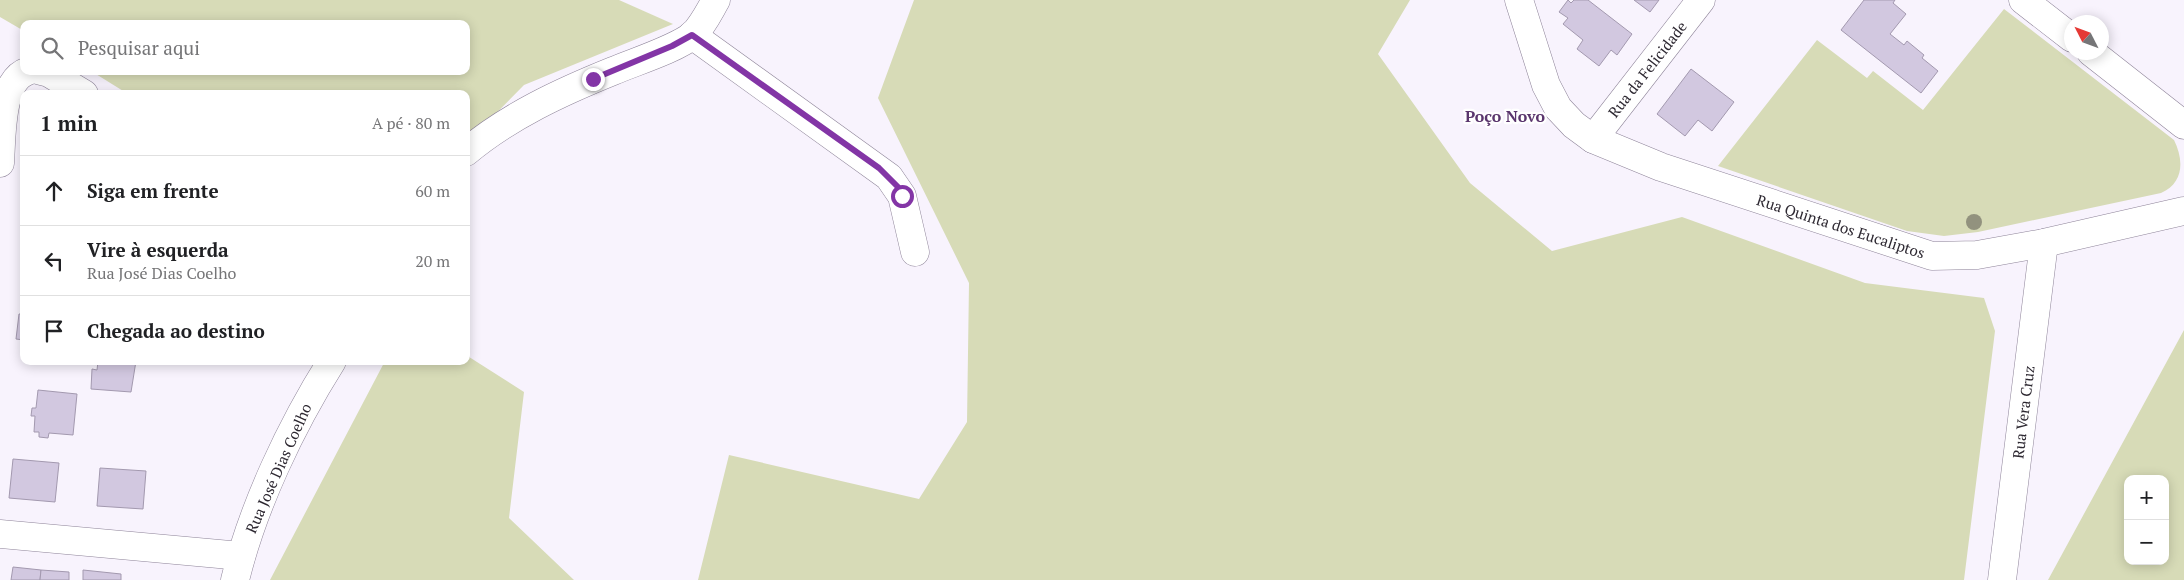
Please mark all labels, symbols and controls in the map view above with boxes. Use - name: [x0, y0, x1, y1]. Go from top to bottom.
- north arrow: [2064, 15, 2109, 60]
- street label: Rua da Felicidade: [1603, 17, 1691, 121]
- search box: [20, 20, 470, 75]
- icon: search: [38, 34, 66, 62]
- text: Pesquisar aqui: [78, 35, 200, 60]
- route end: [582, 68, 605, 91]
- district label: Poço Novo: [1465, 105, 1545, 127]
- text: 1 min: [40, 109, 97, 137]
- text: A pé · 80 m: [372, 112, 450, 134]
- icon: ahead: [40, 177, 68, 205]
- text: Siga em frente: [87, 178, 219, 203]
- text: 60 m: [415, 180, 450, 202]
- route start: [891, 185, 914, 208]
- street label: Rua Quinta dos Eucaliptos: [1754, 189, 1928, 263]
- text: Vire à esquerda: [87, 237, 229, 262]
- icon: left: [40, 247, 68, 275]
- text: 20 m: [415, 250, 450, 272]
- text: Rua José Dias Coelho: [87, 262, 236, 284]
- icon: arrive: [40, 317, 68, 345]
- text: Chegada ao destino: [87, 318, 265, 343]
- street label: Rua Vera Cruz: [2007, 364, 2039, 460]
- street label: Rua José Dias Coelho: [240, 400, 316, 536]
- map controls: [2124, 475, 2169, 565]
- button: +: [2124, 475, 2169, 520]
- button: −: [2124, 520, 2169, 565]

